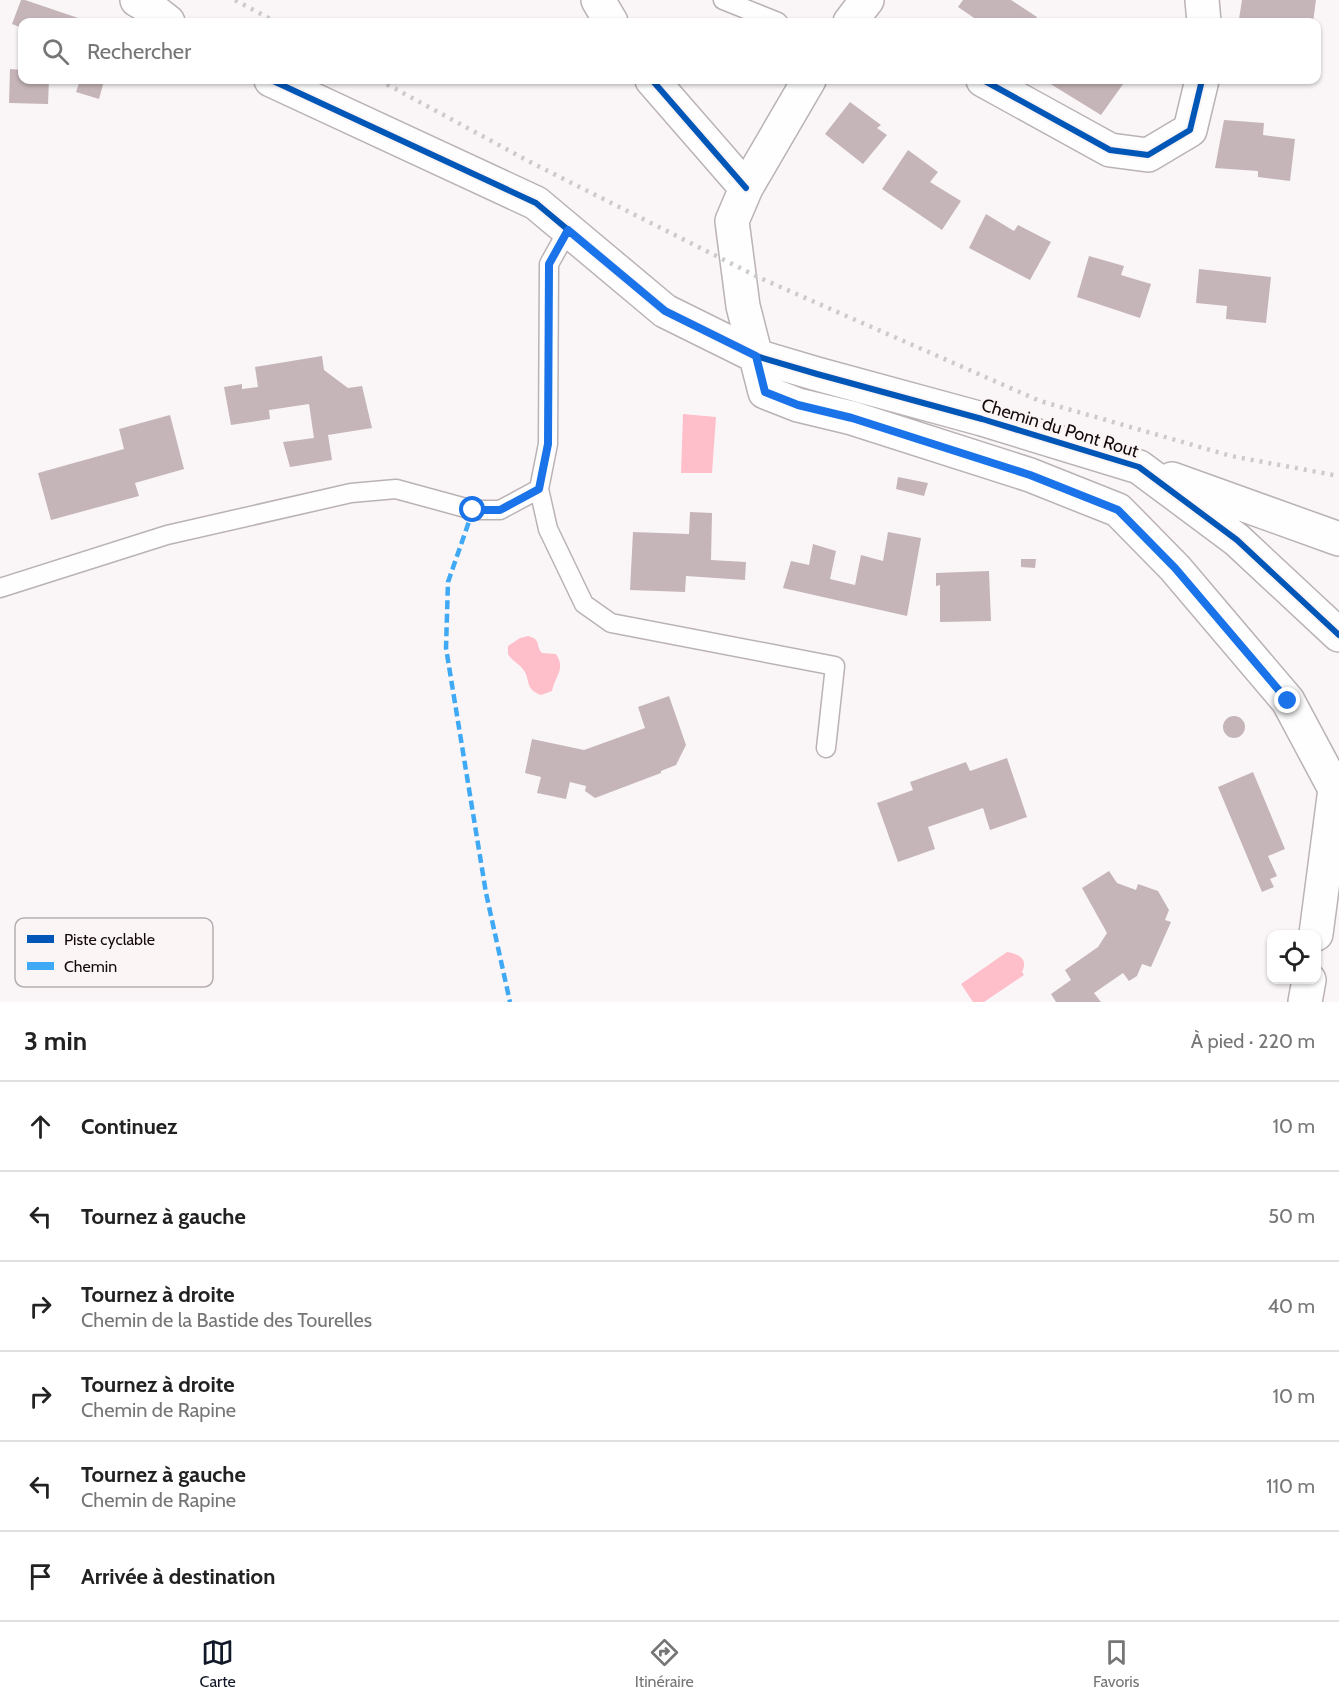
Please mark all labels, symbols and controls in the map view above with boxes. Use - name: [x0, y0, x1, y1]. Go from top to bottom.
- search box: [18, 18, 1321, 84]
- icon: search: [39, 35, 72, 68]
- text: Rechercher: [87, 38, 191, 65]
- street label: Chemin du Pont Rout: [979, 394, 1141, 462]
- route start: [459, 496, 485, 522]
- route end: [1274, 687, 1300, 713]
- legend: [15, 918, 213, 987]
- text: Piste cyclable: [64, 930, 155, 949]
- map controls: [1267, 930, 1321, 984]
- button: locate: [1267, 930, 1321, 984]
- text: Chemin: [64, 957, 117, 976]
- text: 3 min: [24, 1025, 87, 1057]
- text: À pied · 220 m: [1191, 1029, 1315, 1053]
- icon: ahead: [24, 1110, 57, 1143]
- text: Continuez: [81, 1113, 178, 1140]
- text: 10 m: [1272, 1114, 1315, 1138]
- icon: left: [24, 1200, 57, 1233]
- text: Tournez à gauche: [81, 1203, 246, 1230]
- text: 50 m: [1268, 1204, 1315, 1228]
- text: Tournez à droite: [81, 1281, 235, 1308]
- icon: right: [24, 1290, 57, 1323]
- text: 40 m: [1267, 1294, 1315, 1318]
- text: Chemin de la Bastide des Tourelles: [81, 1308, 372, 1332]
- text: Tournez à droite: [81, 1371, 235, 1398]
- icon: right: [24, 1380, 57, 1413]
- text: 10 m: [1272, 1384, 1315, 1408]
- text: Chemin de Rapine: [81, 1398, 236, 1422]
- text: Tournez à gauche: [81, 1461, 246, 1488]
- icon: left: [24, 1470, 57, 1503]
- text: 110 m: [1266, 1474, 1315, 1498]
- text: Chemin de Rapine: [81, 1488, 236, 1512]
- icon: arrive: [24, 1560, 57, 1593]
- text: Arrivée à destination: [81, 1563, 275, 1590]
- tab: Carte: [200, 1636, 236, 1691]
- tab: Itinéraire: [635, 1636, 694, 1691]
- tab: Favoris: [1093, 1636, 1139, 1691]

